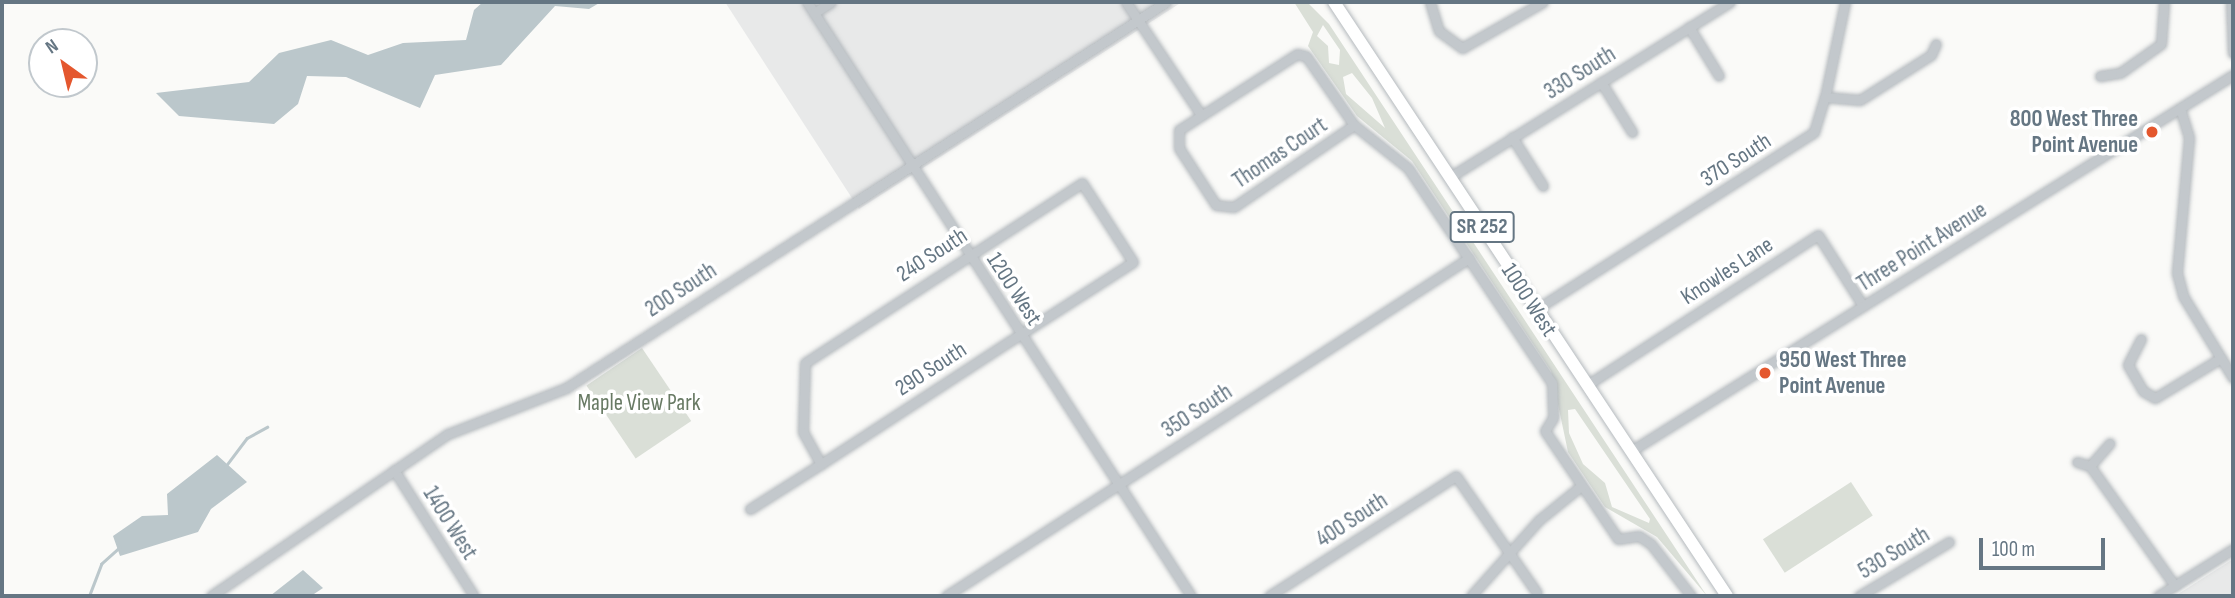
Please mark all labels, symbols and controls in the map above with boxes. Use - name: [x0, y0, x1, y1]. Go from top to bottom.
- north arrow: [28, 28, 98, 98]
- text: N: [41, 34, 63, 59]
- street label: 330 South: [1539, 40, 1621, 106]
- place label: 800 West Three Point Avenue: [2010, 105, 2138, 159]
- street label: Thomas Court: [1227, 111, 1333, 195]
- marker: 800 West Three Point Avenue: [2144, 124, 2160, 140]
- street label: 370 South: [1696, 127, 1776, 193]
- street label: Three Point Avenue: [1852, 196, 1992, 298]
- road number: SR 252: [1449, 210, 1515, 244]
- street label: 240 South: [891, 222, 973, 288]
- street label: Knowles Lane: [1676, 231, 1778, 311]
- street label: 1200 West: [980, 247, 1048, 331]
- street label: 200 South: [640, 257, 722, 323]
- street label: 1000 West: [1495, 258, 1563, 342]
- street label: 290 South: [890, 336, 972, 402]
- place label: 950 West Three Point Avenue: [1779, 346, 1906, 400]
- marker: 950 West Three Point Avenue: [1757, 365, 1773, 381]
- street label: 350 South: [1157, 378, 1237, 444]
- park label: Maple View Park: [577, 389, 701, 417]
- street label: 1400 West: [417, 481, 483, 565]
- street label: 400 South: [1311, 487, 1393, 553]
- street label: 530 South: [1853, 521, 1935, 585]
- scale bar: [1983, 524, 2109, 568]
- text: 100 m: [1992, 537, 2035, 562]

